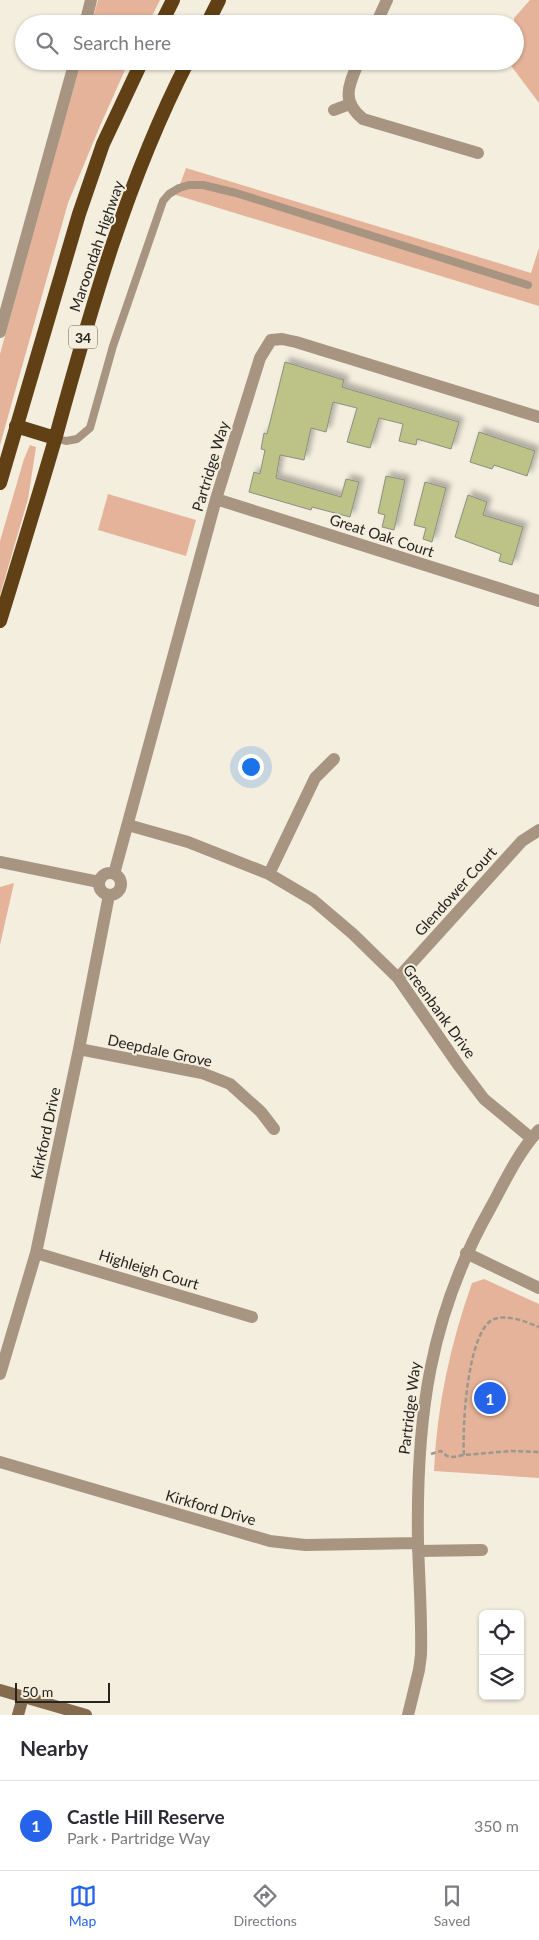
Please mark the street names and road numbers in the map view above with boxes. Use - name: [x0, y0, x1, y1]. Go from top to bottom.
- street label: Maroondah Highway: [65, 178, 127, 314]
- road number: 34: [69, 326, 97, 348]
- street label: Partridge Way: [188, 418, 232, 513]
- street label: Great Oak Court: [327, 510, 437, 561]
- street label: Glendower Court: [410, 842, 500, 939]
- street label: Greenbank Drive: [400, 961, 480, 1062]
- street label: Deepdale Grove: [106, 1030, 214, 1070]
- street label: Kirkford Drive: [26, 1085, 64, 1181]
- street label: Highleigh Court: [97, 1245, 202, 1293]
- street label: Partridge Way: [394, 1360, 424, 1455]
- street label: Kirkford Drive: [164, 1485, 258, 1529]

